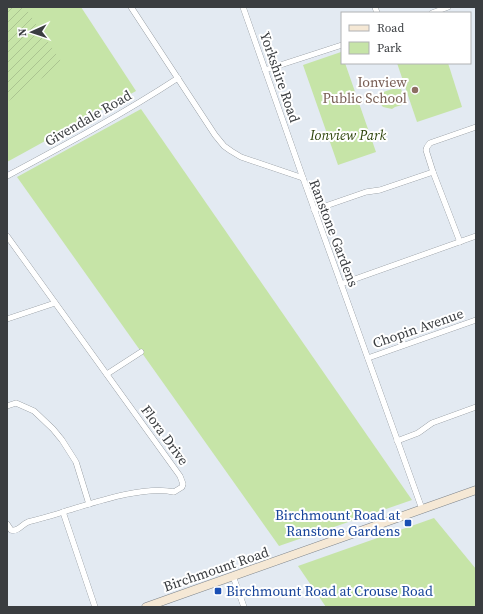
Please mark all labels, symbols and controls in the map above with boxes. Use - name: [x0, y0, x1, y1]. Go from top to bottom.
- north arrow: [12, 12, 52, 52]
- legend: [341, 12, 471, 64]
- text: Road: [377, 20, 404, 36]
- text: N: [15, 28, 30, 37]
- street label: Yorkshire Road: [255, 29, 305, 125]
- text: Park: [377, 40, 402, 56]
- place label: Ionview Public School: [323, 72, 407, 108]
- street label: Givendale Road: [41, 85, 135, 151]
- marker: Ionview Public School: [410, 85, 420, 95]
- park label: Ionview Park: [309, 125, 386, 145]
- street label: Ranstone Gardens: [304, 176, 364, 290]
- street label: Chopin Avenue: [370, 303, 466, 353]
- street label: Flora Drive: [136, 401, 194, 469]
- place label: Birchmount Road at Ranstone Gardens: [275, 505, 400, 541]
- marker: Birchmount Road at Ranstone Gardens: [403, 518, 413, 528]
- street label: Birchmount Road: [161, 542, 271, 596]
- place label: Birchmount Road at Crouse Road: [226, 581, 433, 601]
- marker: Birchmount Road at Crouse Road: [213, 586, 223, 596]

